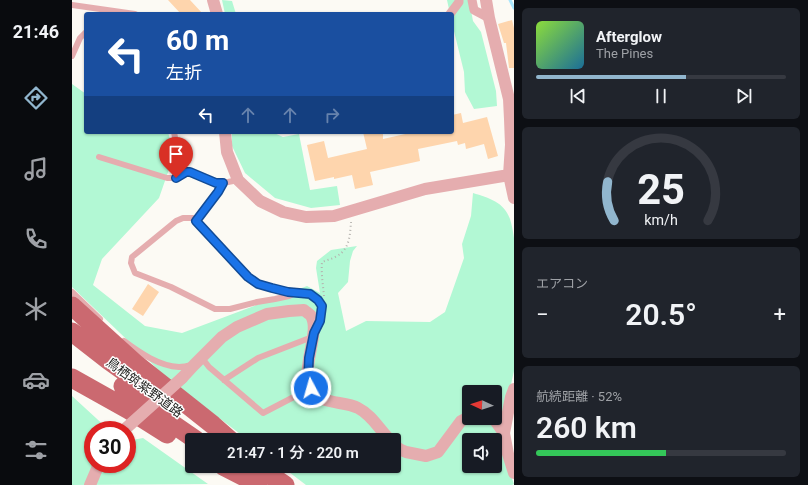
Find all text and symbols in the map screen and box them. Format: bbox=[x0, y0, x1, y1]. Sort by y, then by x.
text: 21:46 bbox=[13, 21, 59, 42]
text: 60 m bbox=[166, 24, 229, 57]
icon: left bbox=[100, 28, 152, 80]
text: Afterglow bbox=[596, 28, 662, 46]
text: The Pines bbox=[596, 46, 653, 61]
text: 左折 bbox=[166, 62, 202, 83]
icon: directions bbox=[22, 84, 50, 112]
icon: previous bbox=[567, 85, 589, 107]
icon: pause bbox=[650, 85, 672, 107]
icon: next bbox=[733, 85, 755, 107]
icon: left bbox=[195, 104, 217, 126]
icon: ahead bbox=[237, 104, 259, 126]
icon: ahead bbox=[279, 104, 301, 126]
icon: right bbox=[321, 104, 343, 126]
pin bbox=[159, 137, 193, 178]
icon: arrive bbox=[165, 143, 187, 165]
icon: music bbox=[22, 155, 50, 183]
text: 25 bbox=[637, 165, 685, 214]
text: km/h bbox=[644, 211, 678, 227]
icon: phone bbox=[22, 225, 50, 253]
text: エアコン bbox=[536, 276, 588, 291]
icon: climate bbox=[22, 295, 50, 323]
text: 20.5° bbox=[625, 297, 697, 332]
text: − bbox=[536, 302, 549, 327]
text: + bbox=[774, 302, 786, 327]
street label: 鳥栖筑紫野道路 bbox=[103, 355, 186, 420]
icon: car bbox=[22, 366, 50, 394]
position arrow bbox=[290, 367, 332, 409]
north arrow bbox=[462, 385, 502, 425]
map controls bbox=[462, 385, 502, 473]
text: 航続距離 · 52% bbox=[536, 389, 622, 404]
text: 260 km bbox=[536, 410, 637, 445]
speed limit sign: 30 bbox=[84, 421, 136, 473]
button: sound bbox=[462, 433, 502, 473]
icon: filters bbox=[22, 436, 50, 464]
text: 21:47 · 1 分 · 220 m bbox=[227, 444, 359, 462]

